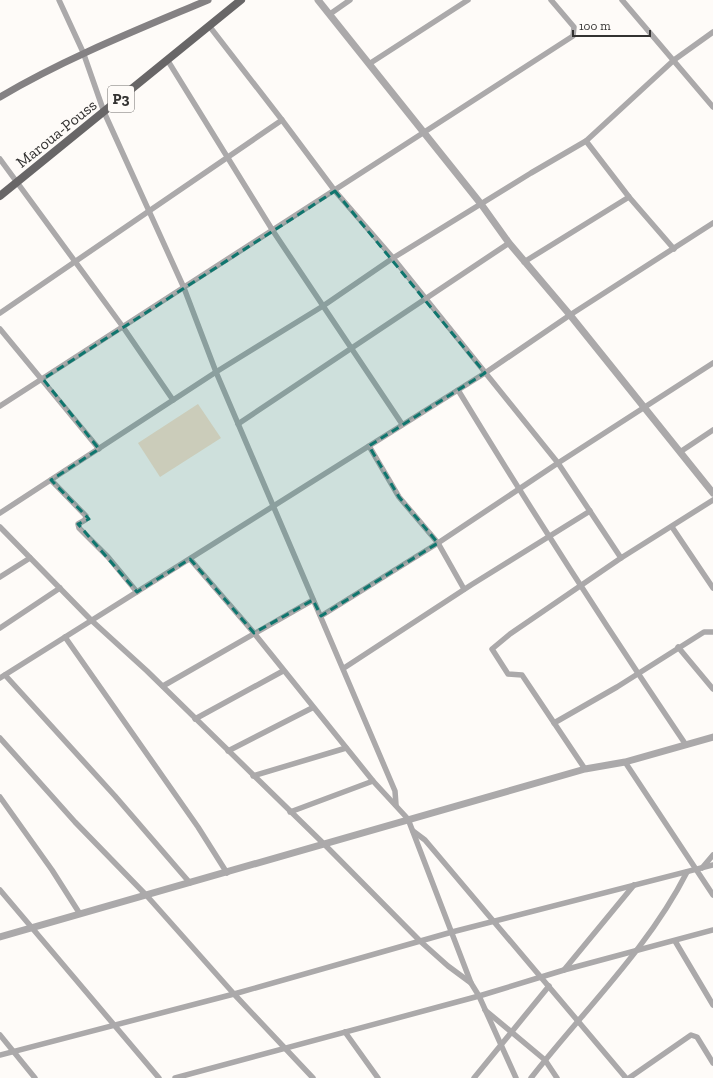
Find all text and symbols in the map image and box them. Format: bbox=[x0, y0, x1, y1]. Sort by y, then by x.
scale bar bbox=[573, 12, 650, 38]
text: 100 m bbox=[579, 19, 611, 33]
road number: P3 bbox=[108, 86, 134, 112]
street label: Maroua-Pouss bbox=[12, 95, 100, 172]

